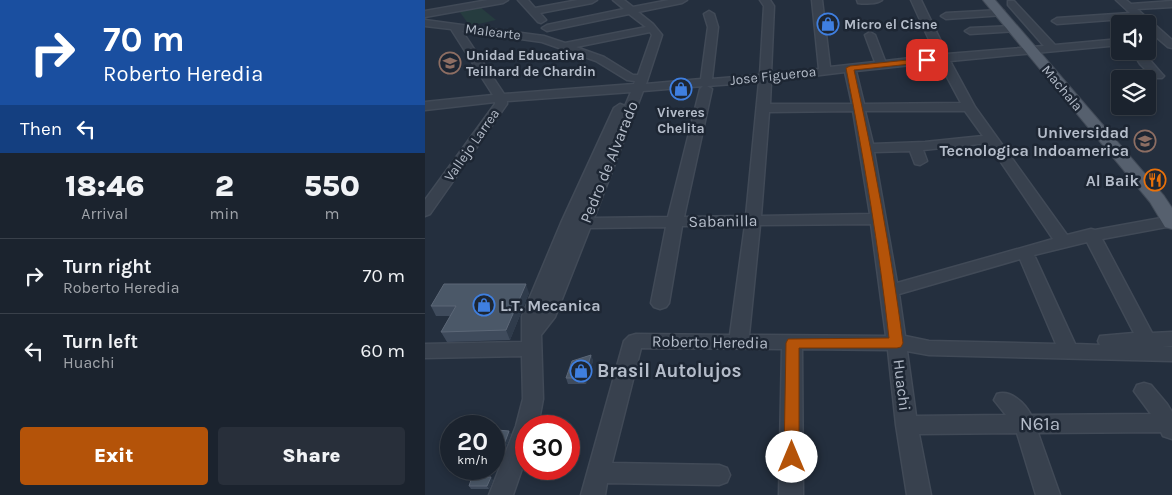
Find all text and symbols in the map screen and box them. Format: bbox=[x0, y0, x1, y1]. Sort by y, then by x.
shop icon: Micro el Cisne bbox=[816, 12, 840, 36]
map controls bbox=[1111, 15, 1156, 115]
button: sound bbox=[1111, 15, 1156, 60]
place label: Micro el Cisne bbox=[844, 16, 937, 33]
text: 70 m bbox=[103, 19, 185, 60]
icon: right bbox=[20, 20, 85, 85]
street label: Malearte bbox=[464, 20, 522, 44]
pin bbox=[906, 39, 948, 81]
icon: arrive bbox=[913, 46, 941, 74]
place label: Unidad Educativa Teilhard de Chardin bbox=[466, 47, 596, 80]
school or university icon: Unidad Educativa Teilhard de Chardin bbox=[438, 51, 462, 75]
text: Roberto Heredia bbox=[103, 61, 263, 87]
street label: Machala bbox=[1038, 62, 1086, 114]
street label: Jose Figueroa bbox=[729, 63, 817, 89]
button: layers bbox=[1111, 70, 1156, 115]
shop icon: Viveres Chelita bbox=[669, 77, 693, 101]
street label: Pedro de Alvarado bbox=[576, 98, 642, 226]
place label: Viveres Chelita bbox=[657, 104, 705, 137]
street label: Vallejo Larrea bbox=[441, 105, 503, 185]
icon: left bbox=[72, 115, 100, 143]
text: Then bbox=[20, 118, 62, 140]
place label: Universidad Tecnologica Indoamerica bbox=[939, 123, 1129, 160]
school or university icon: Universidad Tecnologica Indoamerica bbox=[1133, 129, 1157, 153]
text: 18:46 bbox=[65, 168, 144, 204]
text: 2 bbox=[215, 168, 234, 204]
text: 550 bbox=[304, 168, 360, 204]
restaurant icon: Al Baik bbox=[1143, 168, 1167, 192]
place label: Al Baik bbox=[1086, 171, 1140, 190]
text: Arrival bbox=[81, 204, 128, 223]
text: min bbox=[209, 204, 239, 223]
text: m bbox=[324, 204, 339, 223]
street label: Sabanilla bbox=[688, 211, 758, 231]
text: Turn right bbox=[63, 256, 152, 278]
icon: right bbox=[20, 262, 48, 290]
text: 70 m bbox=[363, 265, 405, 287]
text: Roberto Heredia bbox=[63, 278, 180, 297]
shop icon: L.T. Mecanica bbox=[472, 293, 496, 317]
place label: L.T. Mecanica bbox=[500, 296, 601, 315]
text: Turn left bbox=[63, 331, 138, 353]
street label: Roberto Heredia bbox=[652, 331, 768, 353]
icon: left bbox=[20, 337, 48, 365]
text: 60 m bbox=[361, 340, 405, 362]
text: Huachi bbox=[63, 353, 115, 372]
street label: Huachi bbox=[889, 358, 915, 412]
shop icon: Brasil Autolujos bbox=[569, 359, 593, 383]
place label: Brasil Autolujos bbox=[597, 360, 742, 382]
street label: N61a bbox=[1020, 413, 1060, 435]
speed limit sign: 30 bbox=[515, 415, 580, 480]
button: Exit bbox=[20, 427, 208, 485]
button: Share bbox=[218, 427, 405, 485]
text: 20 bbox=[457, 427, 488, 456]
position arrow bbox=[765, 430, 817, 482]
text: km/h bbox=[457, 453, 488, 467]

